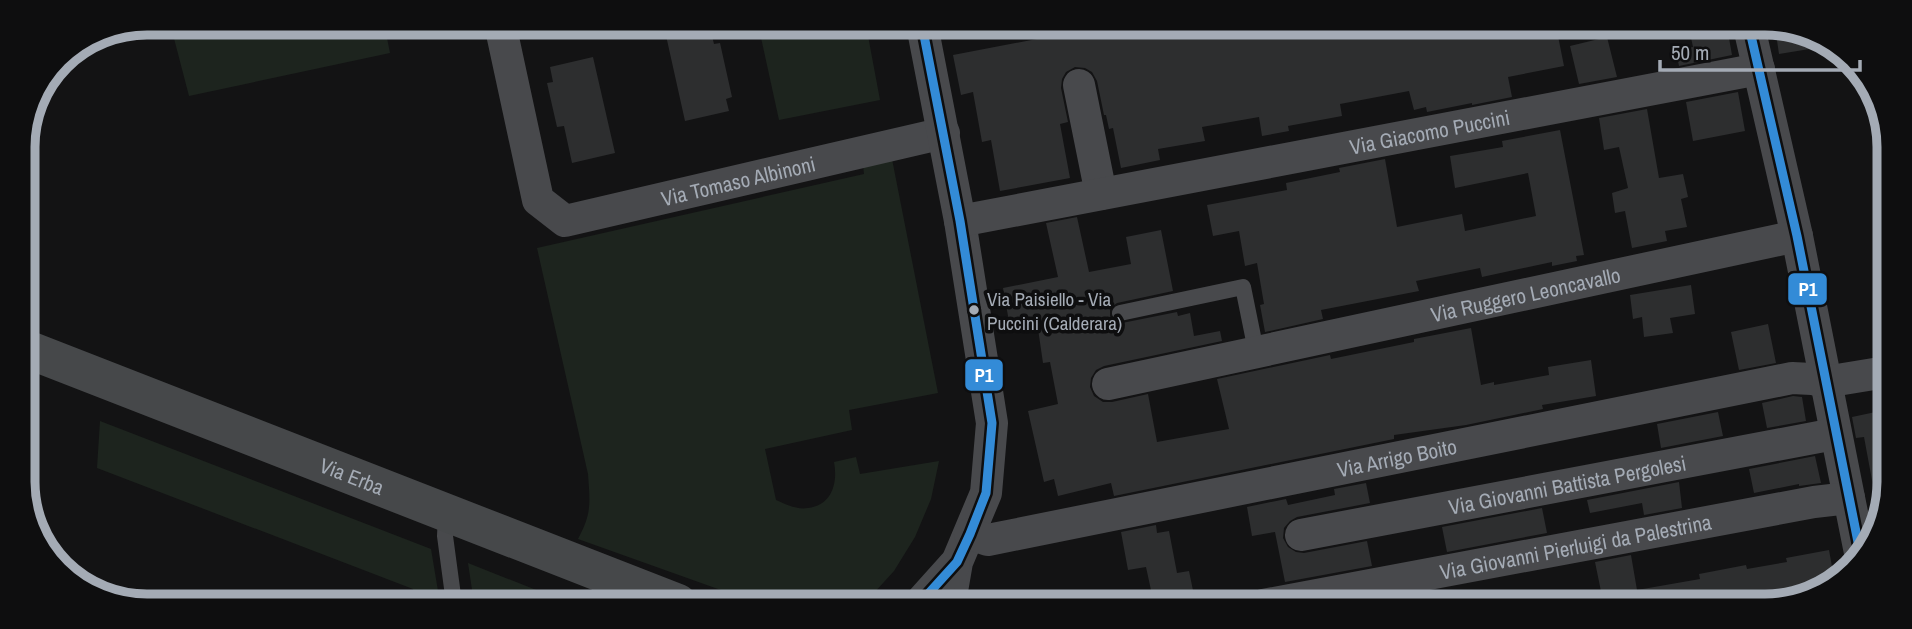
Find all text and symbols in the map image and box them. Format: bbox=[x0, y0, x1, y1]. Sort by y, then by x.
scale bar bbox=[1660, 28, 1860, 72]
text: 50 m bbox=[1671, 38, 1709, 67]
street label: Via Giacomo Puccini bbox=[1347, 102, 1512, 161]
street label: Via Tomaso Albinoni bbox=[658, 149, 818, 213]
street label: Via Ruggero Leoncavallo bbox=[1428, 260, 1623, 329]
line badge: P1 bbox=[1787, 272, 1828, 306]
text: P1 bbox=[1798, 276, 1818, 302]
place label: Via Paisiello - Via Puccini (Calderara) bbox=[987, 286, 1122, 336]
marker: Via Paisiello - Via Puccini (Calderara) bbox=[967, 303, 981, 317]
line badge: P1 bbox=[964, 358, 1004, 392]
text: P1 bbox=[974, 362, 994, 388]
street label: Via Arrigo Boito bbox=[1334, 431, 1459, 484]
street label: Via Giovanni Battista Pergolesi bbox=[1446, 448, 1688, 521]
street label: Via Erba bbox=[316, 450, 389, 502]
street label: Via Giovanni Pierluigi da Palestrina bbox=[1437, 507, 1714, 586]

